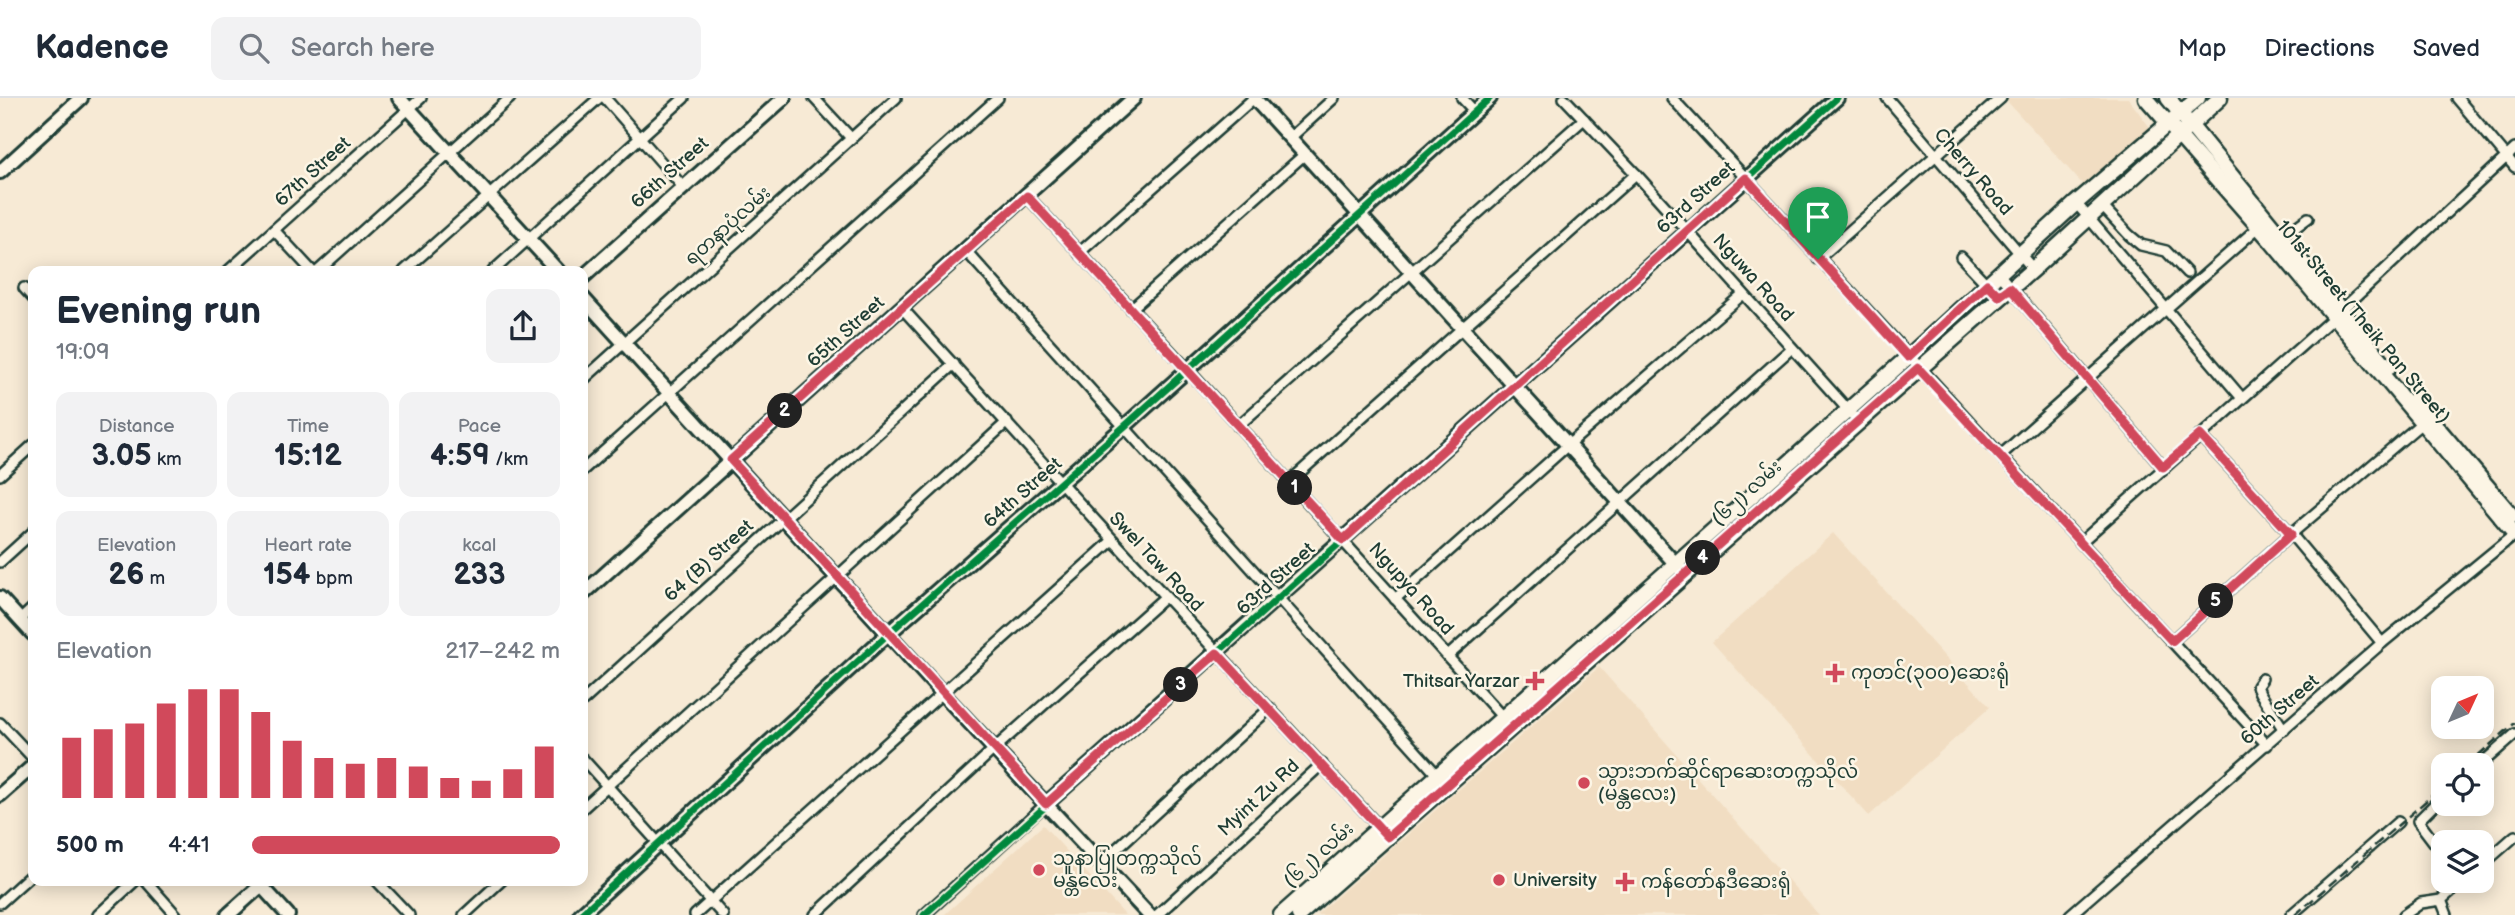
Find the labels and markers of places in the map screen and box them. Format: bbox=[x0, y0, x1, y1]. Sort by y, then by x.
pin bbox=[1788, 187, 1848, 259]
pin: 2 bbox=[768, 394, 802, 428]
pin: 1 bbox=[1278, 470, 1312, 506]
pin: 4 bbox=[1686, 540, 1720, 575]
pin: 5 bbox=[2198, 584, 2234, 618]
place label: ကုတင်(၃၀၀)ဆေးရုံ bbox=[1851, 658, 2009, 689]
marker: ကုတင်(၃၀၀)ဆေးရုံ bbox=[1825, 663, 1845, 683]
pin: 3 bbox=[1164, 668, 1198, 702]
place label: Thitsar Yarzar bbox=[1403, 670, 1520, 693]
marker: Thitsar Yarzar bbox=[1525, 671, 1545, 691]
place label: သွားဘက်ဆိုင်ရာဆေးတက္ကသိုလ် (မန္တလေး) bbox=[1598, 757, 1858, 809]
marker: သွားဘက်ဆိုင်ရာဆေးတက္ကသိုလ် (မန္တလေး) bbox=[1576, 775, 1592, 791]
place label: သူနာပြုတက္ကသိုလ် မန္တလေး bbox=[1053, 844, 1202, 896]
marker: သူနာပြုတက္ကသိုလ် မန္တလေး bbox=[1031, 862, 1047, 878]
place label: ကန်တော်နဒီဆေးရုံ bbox=[1641, 867, 1791, 898]
place label: University bbox=[1513, 869, 1597, 892]
marker: University bbox=[1491, 872, 1507, 888]
marker: ကန်တော်နဒီဆေးရုံ bbox=[1615, 872, 1635, 892]

